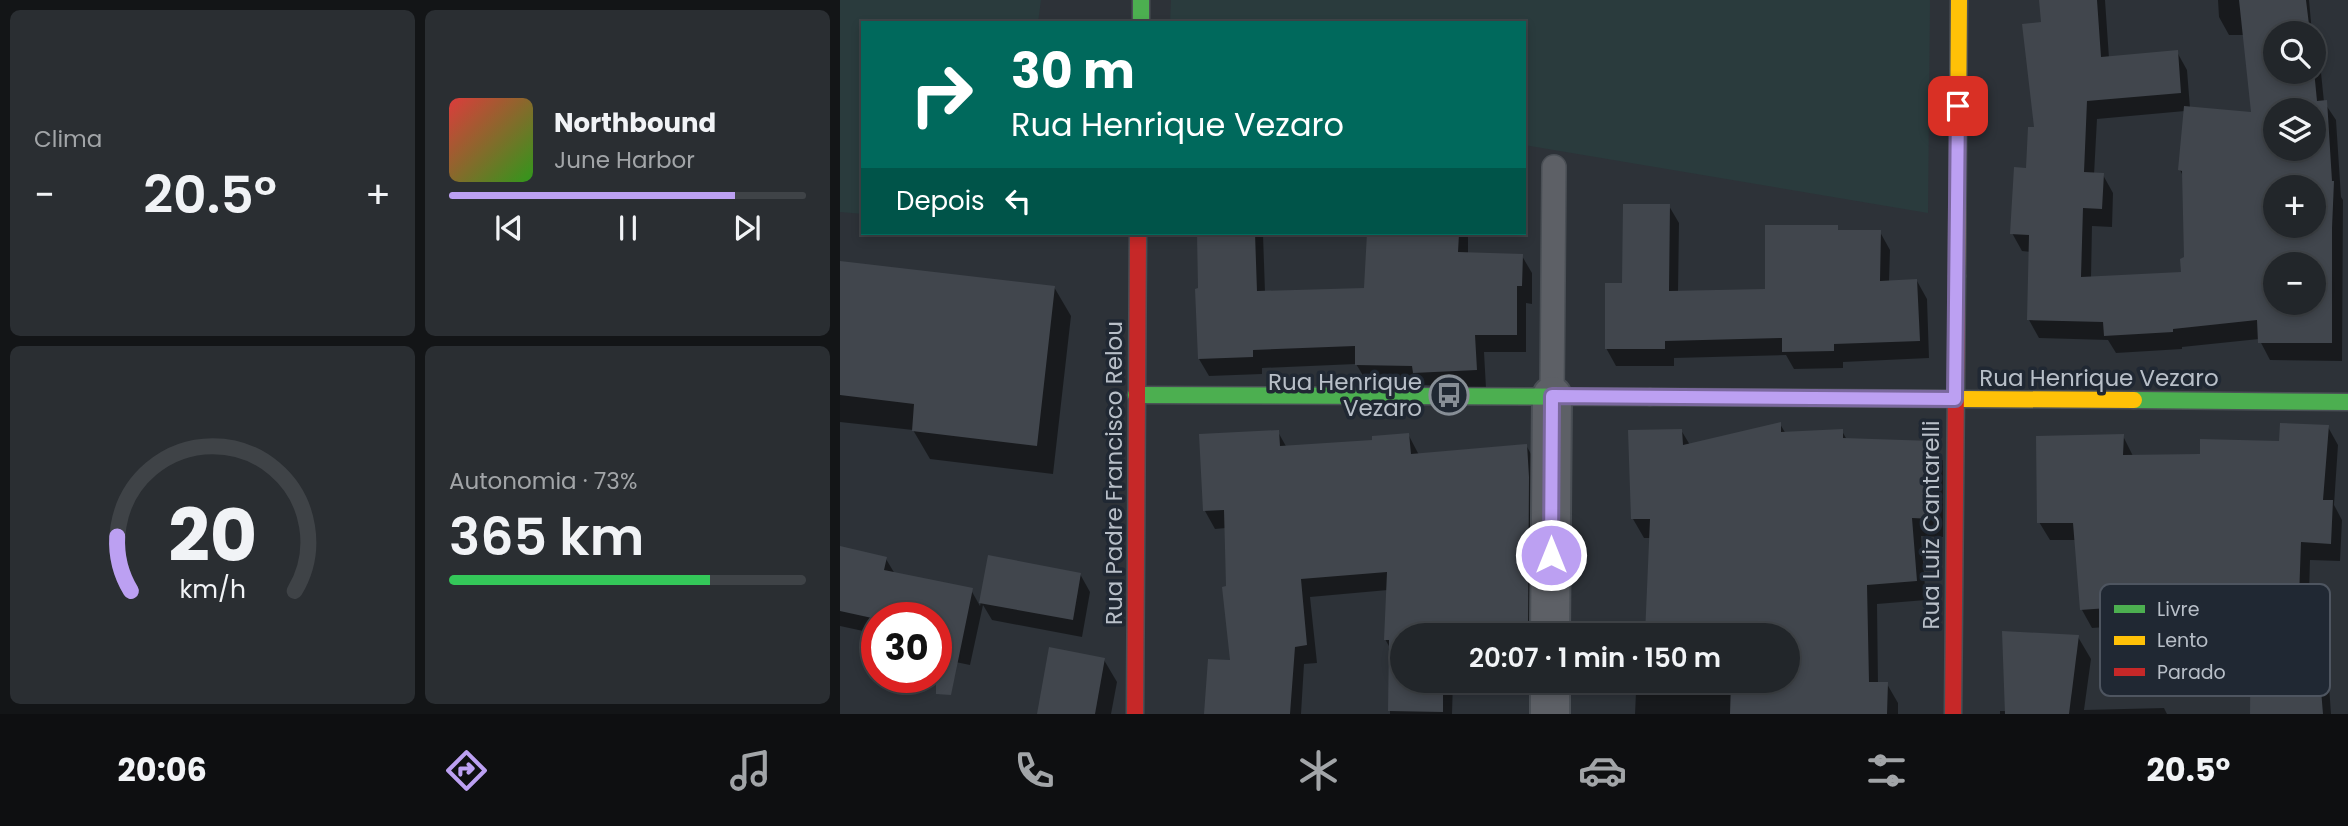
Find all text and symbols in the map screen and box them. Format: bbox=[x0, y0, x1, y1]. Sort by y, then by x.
map controls bbox=[2263, 21, 2326, 315]
button: search bbox=[2263, 21, 2326, 84]
text: 30 m bbox=[1011, 37, 1135, 105]
icon: right bbox=[896, 49, 987, 140]
pin bbox=[1928, 76, 1988, 136]
icon: arrive bbox=[1939, 87, 1977, 125]
button: layers bbox=[2263, 98, 2326, 161]
text: Rua Henrique Vezaro bbox=[1011, 102, 1344, 147]
text: Northbound bbox=[554, 105, 716, 141]
text: Clima bbox=[34, 123, 102, 155]
text: June Harbor bbox=[554, 144, 695, 176]
text: 20.5° bbox=[143, 158, 277, 231]
text: − bbox=[34, 168, 55, 221]
text: + bbox=[365, 168, 391, 221]
button: + bbox=[2263, 175, 2326, 238]
icon: left bbox=[999, 182, 1037, 220]
text: Depois bbox=[896, 183, 985, 219]
icon: previous bbox=[490, 209, 528, 247]
icon: pause bbox=[609, 209, 647, 247]
icon: next bbox=[728, 209, 766, 247]
button: − bbox=[2263, 252, 2326, 315]
street label: Rua Padre Francisco Relou bbox=[1098, 321, 1130, 625]
street label: Rua Henrique Vezaro bbox=[1979, 362, 2219, 394]
place label: Rua Henrique Vezaro bbox=[1268, 366, 1422, 424]
bus stop icon: Rua Henrique Vezaro bbox=[1428, 374, 1470, 416]
street label: Rua Luiz Cantarelli bbox=[1915, 420, 1947, 630]
text: Autonomia · 73% bbox=[449, 465, 637, 497]
text: 20 bbox=[168, 485, 257, 586]
text: 365 km bbox=[449, 500, 644, 573]
position arrow bbox=[1514, 518, 1588, 592]
text: km/h bbox=[179, 572, 246, 607]
legend bbox=[2100, 584, 2330, 696]
text: Livre bbox=[2157, 596, 2199, 623]
speed limit sign: 30 bbox=[861, 602, 952, 693]
text: Lento bbox=[2157, 627, 2208, 654]
text: 20:07 · 1 min · 150 m bbox=[1469, 640, 1721, 676]
text: Parado bbox=[2157, 659, 2226, 686]
icon: directions bbox=[442, 746, 491, 795]
icon: music bbox=[726, 746, 775, 795]
icon: phone bbox=[1010, 746, 1059, 795]
icon: climate bbox=[1294, 746, 1343, 795]
icon: car bbox=[1578, 746, 1627, 795]
icon: filters bbox=[1862, 746, 1911, 795]
text: 20:06 bbox=[118, 747, 207, 792]
text: 20.5° bbox=[2147, 747, 2230, 792]

